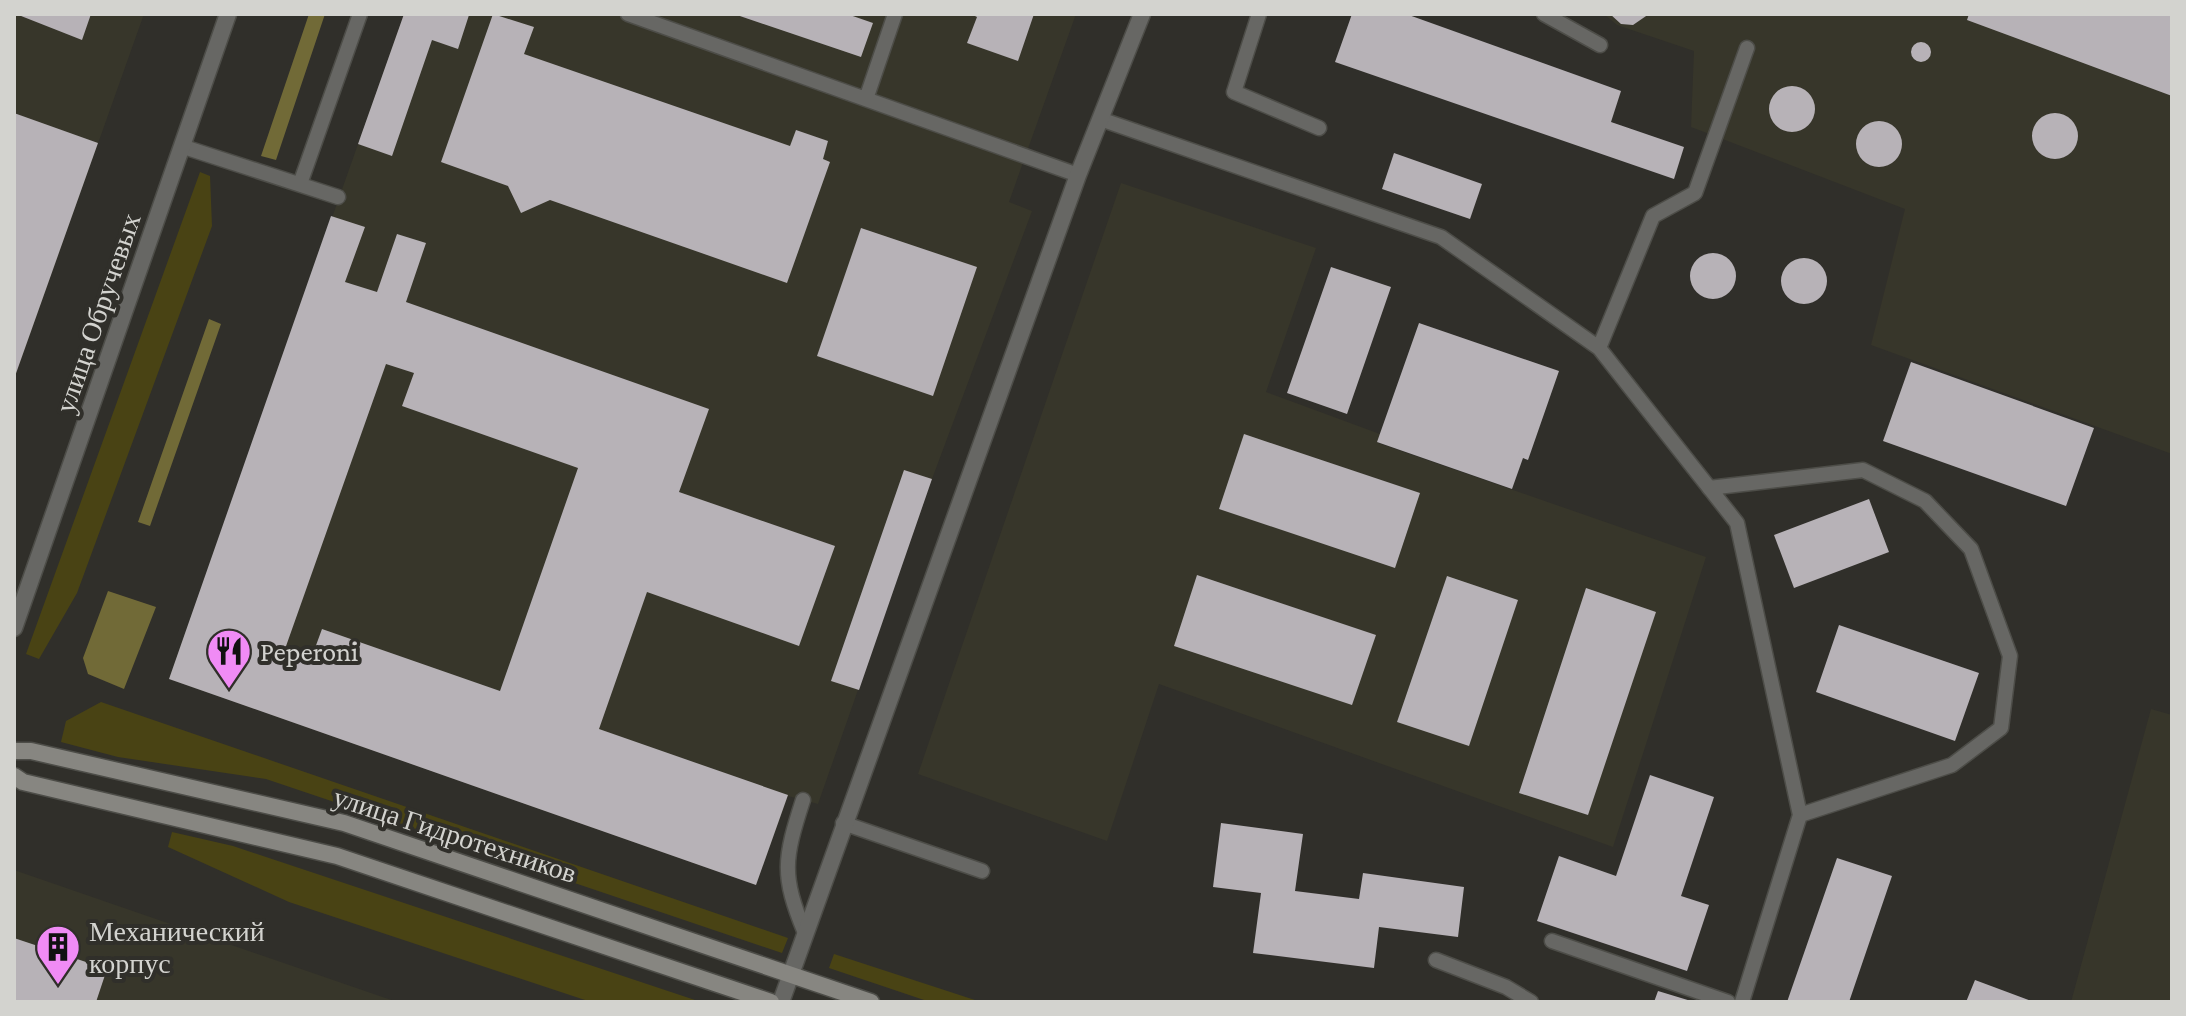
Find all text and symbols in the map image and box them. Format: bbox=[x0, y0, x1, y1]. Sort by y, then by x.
street label: улица Обручевых bbox=[49, 209, 147, 417]
restaurant icon: Peperoni bbox=[205, 627, 253, 690]
place label: Peperoni bbox=[260, 636, 358, 667]
street label: улица Гидротехников bbox=[329, 781, 581, 889]
place label: Механический корпус bbox=[89, 916, 265, 979]
building icon: Механический корпус bbox=[34, 923, 82, 986]

